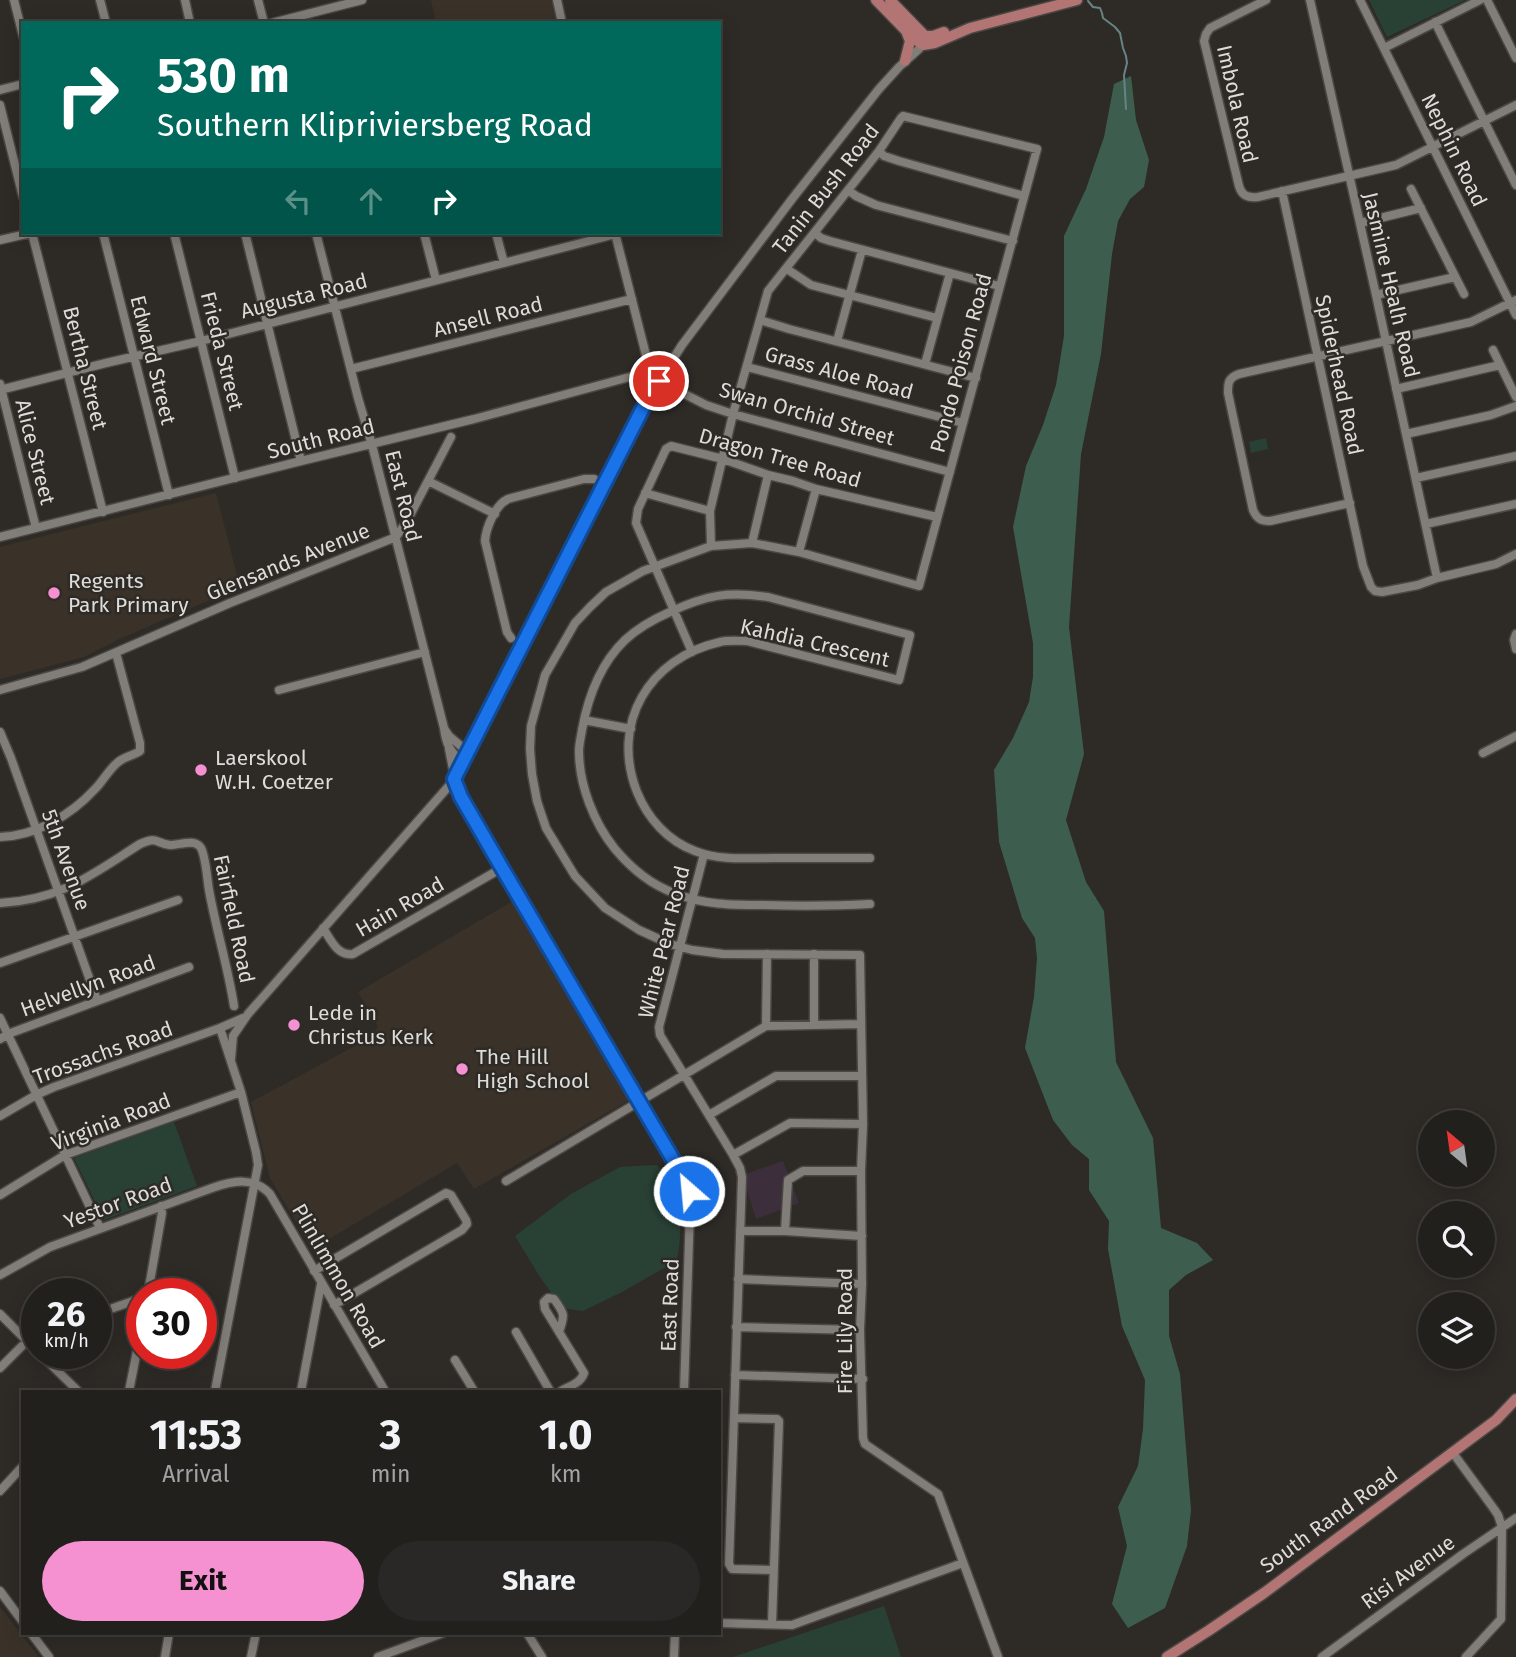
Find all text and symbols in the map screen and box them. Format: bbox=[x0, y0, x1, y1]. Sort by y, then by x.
street label: Imbola Road bbox=[1211, 42, 1263, 166]
text: 530 m bbox=[157, 46, 290, 105]
icon: right bbox=[42, 49, 133, 140]
street label: Nephin Road bbox=[1415, 89, 1493, 211]
text: Southern Klipriviersberg Road bbox=[157, 106, 593, 144]
street label: Tanin Bush Road bbox=[767, 119, 885, 259]
icon: left bbox=[279, 182, 317, 220]
icon: ahead bbox=[352, 182, 390, 220]
icon: right bbox=[425, 182, 463, 220]
street label: Jasmine Healh Road bbox=[1357, 190, 1425, 380]
street label: Augusta Road bbox=[238, 268, 370, 324]
street label: Pondo Poison Road bbox=[925, 270, 997, 456]
street label: Frieda Street bbox=[195, 289, 249, 414]
street label: Ansell Road bbox=[431, 291, 545, 343]
street label: Spiderhead Road bbox=[1309, 292, 1369, 458]
street label: Edward Street bbox=[124, 293, 182, 428]
street label: Bertha Street bbox=[57, 304, 113, 433]
street label: Grass Aloe Road bbox=[762, 341, 916, 405]
pin bbox=[629, 351, 689, 411]
icon: arrive bbox=[640, 362, 678, 400]
street label: Swan Orchid Street bbox=[716, 377, 898, 452]
street label: Alice Street bbox=[9, 397, 61, 508]
street label: South Road bbox=[265, 413, 377, 465]
street label: Dragon Tree Road bbox=[696, 422, 864, 494]
street label: East Road bbox=[379, 447, 427, 545]
street label: Glensands Avenue bbox=[202, 517, 374, 607]
place label: Regents Park Primary bbox=[68, 568, 189, 618]
marker: Regents Park Primary bbox=[46, 585, 62, 601]
street label: Kahdia Crescent bbox=[738, 613, 893, 673]
place label: Laerskool W.H. Coetzer bbox=[215, 745, 333, 795]
marker: Laerskool W.H. Coetzer bbox=[193, 762, 209, 778]
street label: 5th Avenue bbox=[36, 806, 96, 914]
street label: Fairfield Road bbox=[208, 852, 260, 986]
street label: White Pear Road bbox=[632, 863, 696, 1021]
street label: Hain Road bbox=[351, 871, 449, 943]
street label: Helvellyn Road bbox=[17, 949, 159, 1023]
place label: Lede in Christus Kerk bbox=[308, 1000, 433, 1050]
street label: Trossachs Road bbox=[30, 1016, 176, 1090]
marker: Lede in Christus Kerk bbox=[286, 1017, 302, 1033]
place label: The Hill High School bbox=[476, 1044, 589, 1094]
marker: The Hill High School bbox=[454, 1061, 470, 1077]
street label: Virginia Road bbox=[48, 1087, 174, 1157]
north arrow bbox=[1418, 1110, 1494, 1186]
map controls bbox=[1418, 1110, 1495, 1369]
position arrow bbox=[652, 1154, 726, 1228]
street label: Yestor Road bbox=[60, 1171, 176, 1235]
street label: Plinlimmon Road bbox=[286, 1199, 390, 1353]
button: search bbox=[1418, 1201, 1495, 1278]
street label: East Road bbox=[655, 1258, 685, 1352]
street label: Fire Lily Road bbox=[832, 1268, 858, 1394]
speed limit sign: 30 bbox=[126, 1278, 217, 1369]
button: layers bbox=[1418, 1292, 1495, 1369]
text: 26 bbox=[48, 1293, 85, 1335]
text: km/h bbox=[44, 1330, 89, 1352]
text: 11:53 bbox=[150, 1410, 242, 1460]
text: 3 bbox=[380, 1410, 401, 1460]
text: 1.0 bbox=[539, 1410, 592, 1460]
text: Arrival bbox=[162, 1460, 230, 1488]
text: min bbox=[371, 1460, 410, 1488]
text: km bbox=[550, 1460, 581, 1488]
street label: South Rand Road bbox=[1255, 1461, 1403, 1579]
street label: Risi Avenue bbox=[1356, 1529, 1460, 1615]
button: Exit bbox=[42, 1541, 364, 1621]
button: Share bbox=[378, 1541, 700, 1621]

